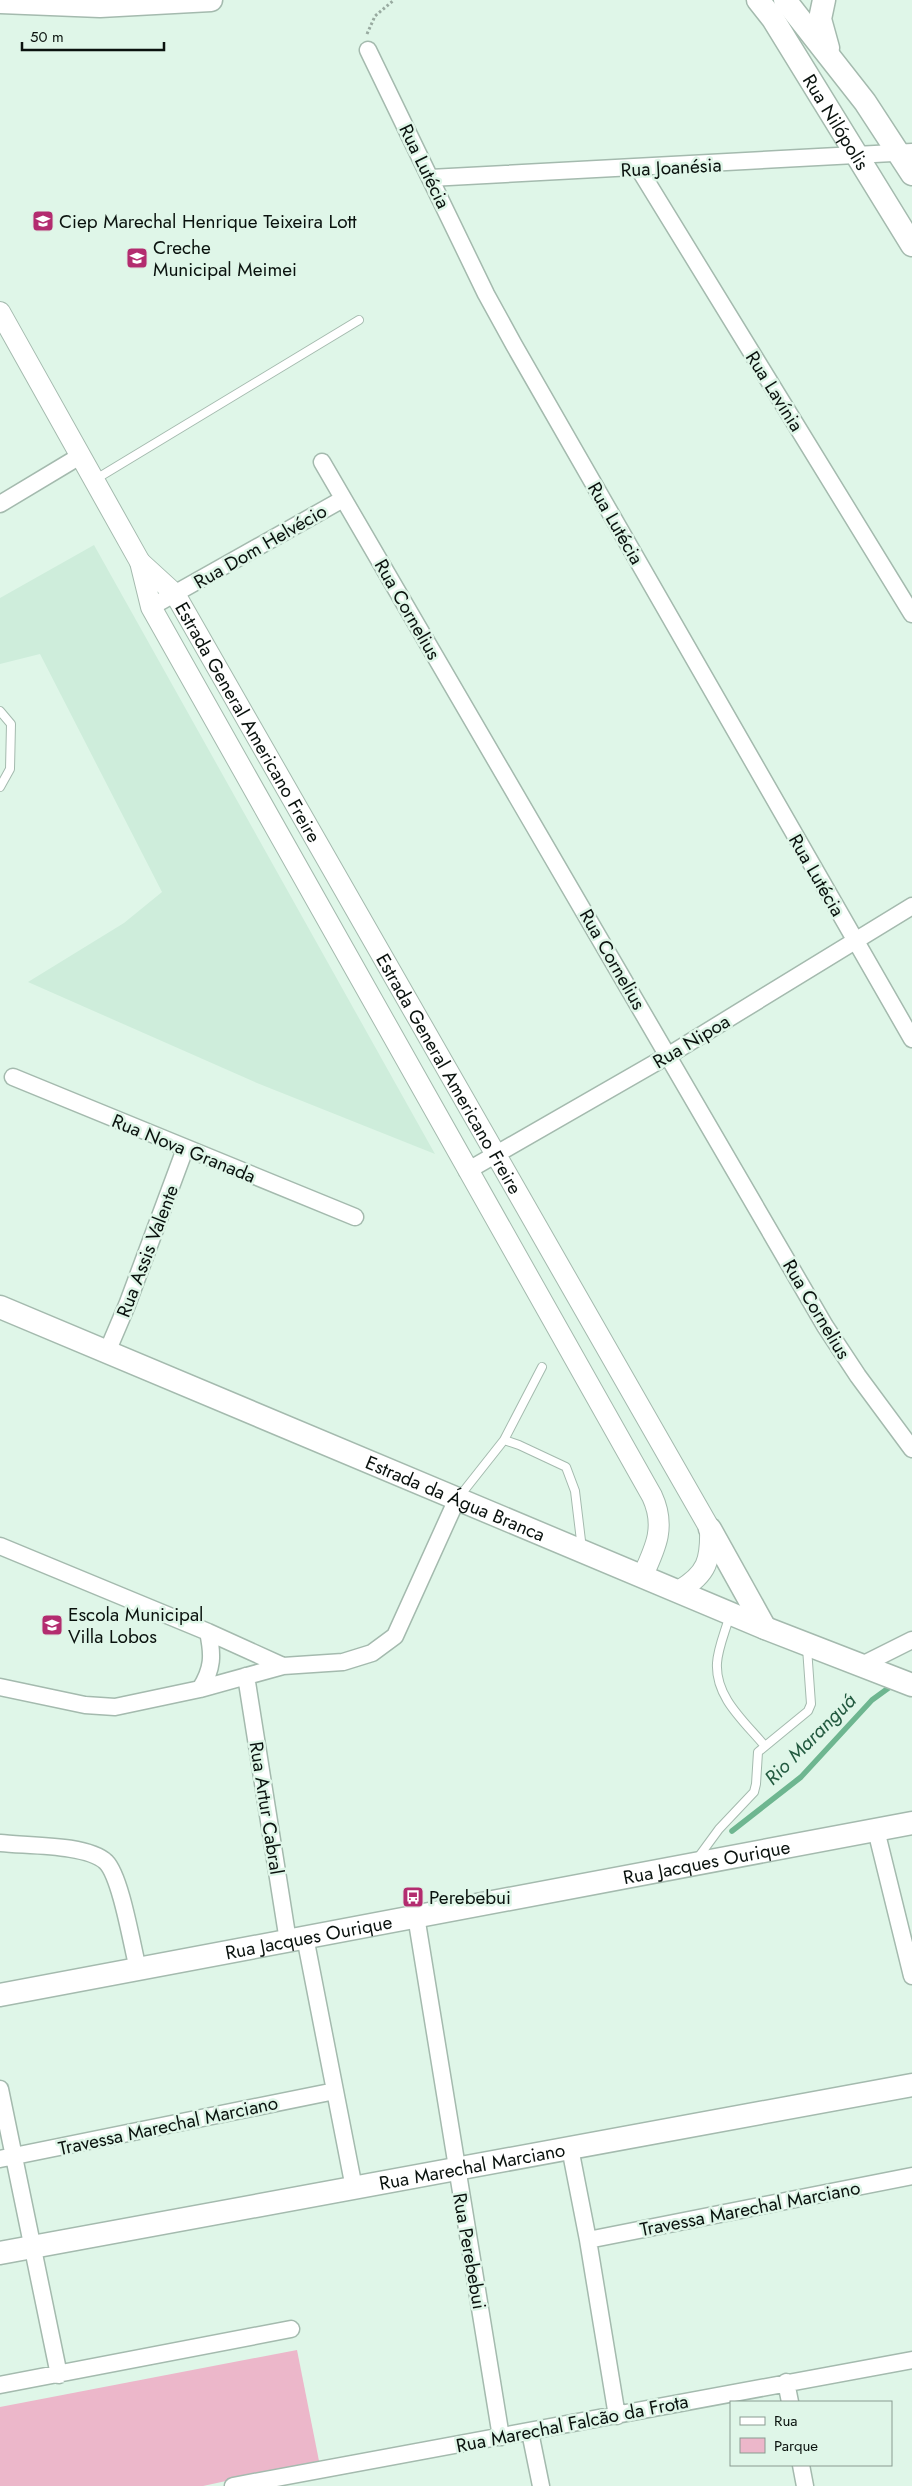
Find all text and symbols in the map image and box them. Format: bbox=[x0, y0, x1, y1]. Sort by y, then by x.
scale bar bbox=[22, 20, 165, 52]
text: 50 m bbox=[30, 26, 64, 48]
street label: Rua Nilópolis bbox=[796, 69, 876, 176]
street label: Rua Lutécia bbox=[392, 119, 457, 213]
street label: Rua Joanésia bbox=[620, 151, 722, 184]
place label: Ciep Marechal Henrique Teixeira Lott bbox=[59, 208, 357, 235]
school or university icon: Ciep Marechal Henrique Teixeira Lott bbox=[31, 209, 55, 233]
place label: Creche Municipal Meimei bbox=[153, 234, 297, 283]
school or university icon: Creche Municipal Meimei bbox=[125, 246, 149, 270]
street label: Rua Lavínia bbox=[739, 346, 810, 437]
street label: Rua Lutécia bbox=[581, 477, 650, 569]
street label: Rua Dom Helvécio bbox=[189, 497, 332, 595]
street label: Rua Cornelius bbox=[368, 554, 447, 665]
street label: Estrada General Americano Freire bbox=[168, 597, 328, 848]
street label: Rua Lutécia bbox=[782, 829, 851, 921]
street label: Rua Cornelius bbox=[573, 904, 652, 1015]
street label: Estrada General Americano Freire bbox=[369, 949, 529, 1199]
street label: Rua Nipoa bbox=[648, 1008, 735, 1075]
street label: Rua Nova Granada bbox=[108, 1107, 260, 1190]
street label: Rua Assis Valente bbox=[110, 1181, 185, 1321]
street label: Rua Cornelius bbox=[776, 1254, 857, 1365]
street label: Estrada da Água Branca bbox=[361, 1449, 549, 1548]
place label: Escola Municipal Villa Lobos bbox=[68, 1601, 203, 1650]
school or university icon: Escola Municipal Villa Lobos bbox=[40, 1613, 64, 1637]
water label: Rio Maranguá bbox=[758, 1687, 863, 1792]
street label: Rua Artur Cabral bbox=[243, 1740, 290, 1877]
street label: Rua Jacques Ourique bbox=[621, 1833, 793, 1891]
place label: Perebebui bbox=[429, 1884, 511, 1911]
bus stop icon: Perebebui bbox=[401, 1885, 425, 1909]
street label: Rua Jacques Ourique bbox=[223, 1908, 395, 1966]
street label: Travessa Marechal Marciano bbox=[56, 2089, 280, 2162]
street label: Rua Marechal Marciano bbox=[377, 2136, 567, 2197]
street label: Travessa Marechal Marciano bbox=[638, 2174, 863, 2243]
street label: Rua Perebebui bbox=[446, 2191, 493, 2311]
street label: Rua Marechal Falcão da Frota bbox=[454, 2388, 691, 2459]
legend bbox=[730, 2401, 892, 2466]
text: Rua bbox=[774, 2410, 798, 2432]
text: Parque bbox=[774, 2435, 818, 2457]

